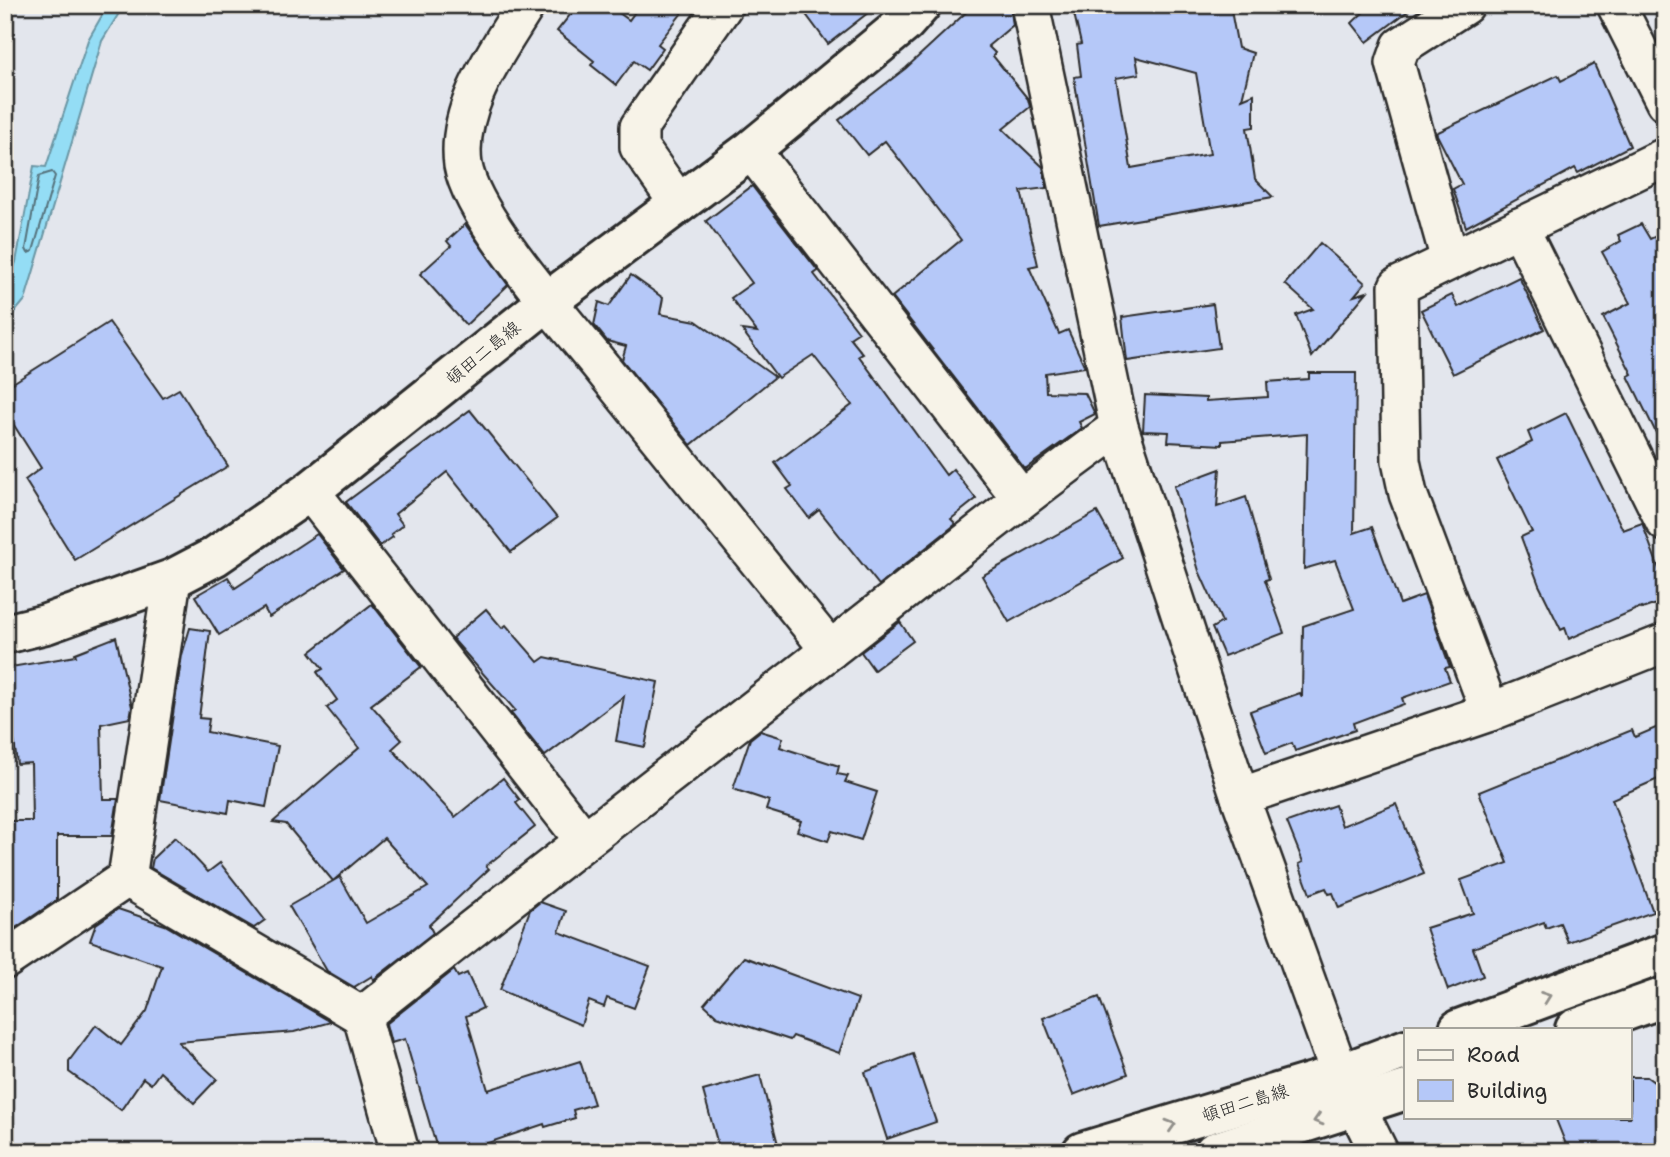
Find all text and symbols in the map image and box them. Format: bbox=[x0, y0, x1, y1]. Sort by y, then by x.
street label: 頓田二島線 bbox=[440, 315, 526, 391]
one-way arrow bbox=[1540, 991, 1552, 1005]
legend bbox=[1404, 1028, 1632, 1118]
text: Road bbox=[1467, 1041, 1520, 1069]
text: Building bbox=[1467, 1077, 1547, 1105]
street label: 頓田二島線 bbox=[1198, 1078, 1292, 1128]
one-way arrow bbox=[1312, 1111, 1324, 1126]
one-way arrow bbox=[1164, 1118, 1176, 1133]

